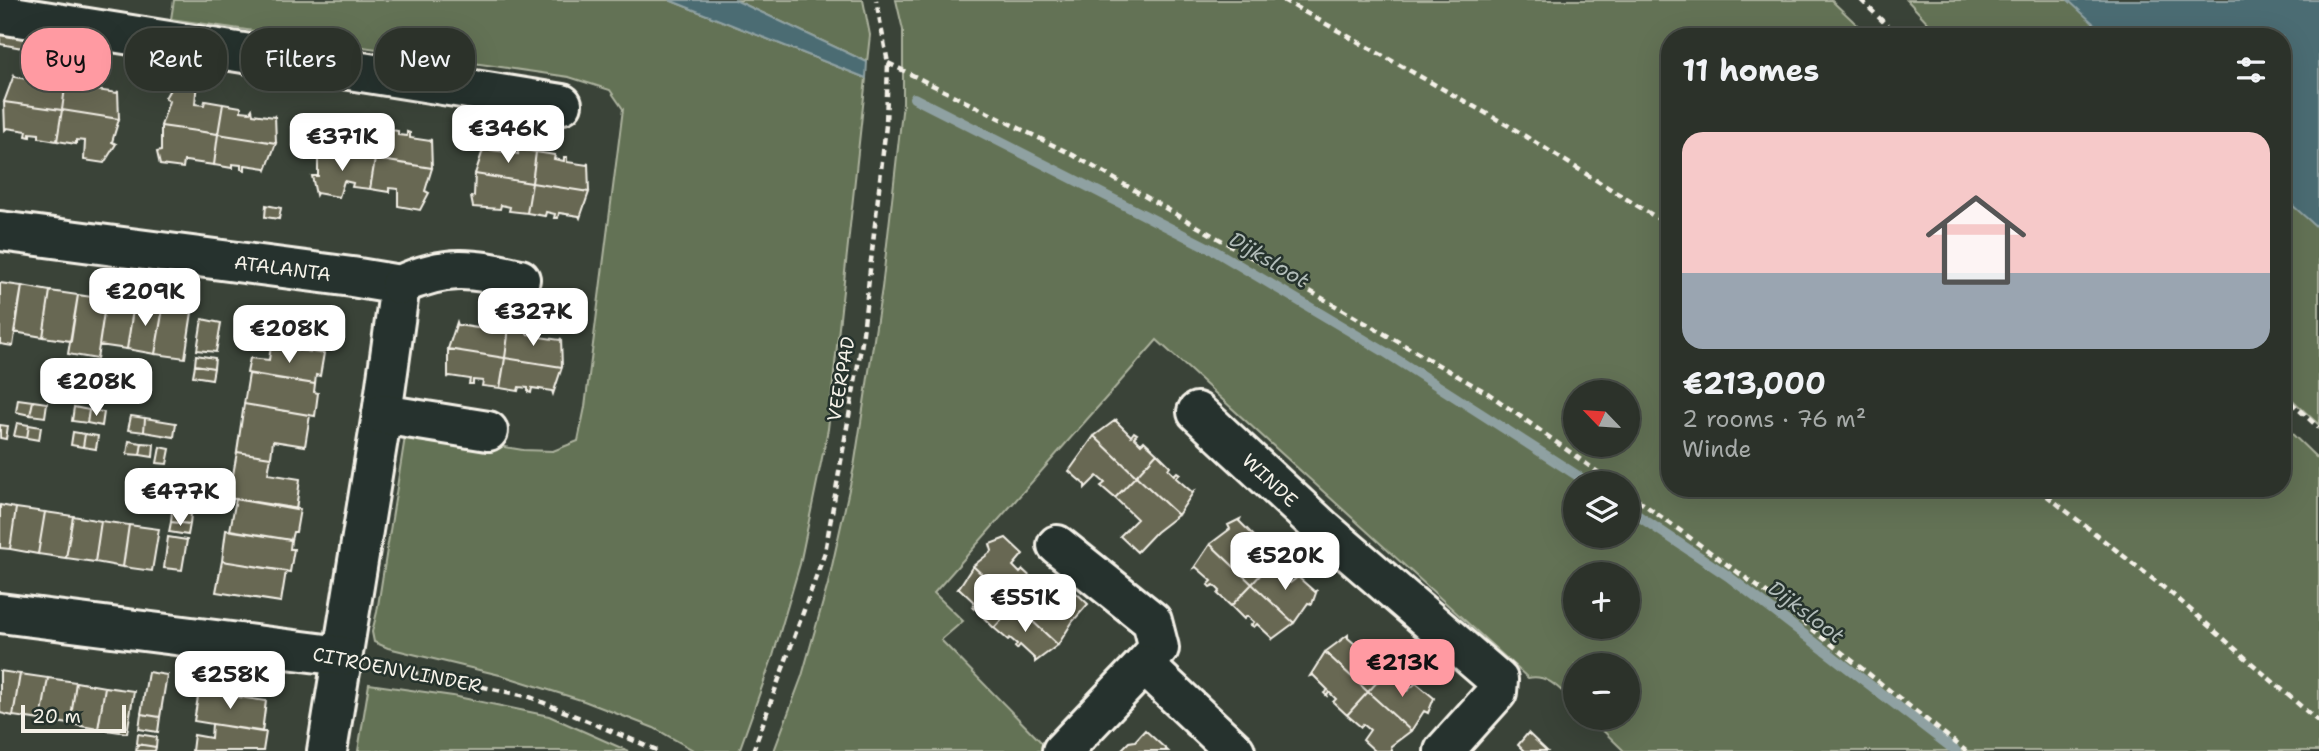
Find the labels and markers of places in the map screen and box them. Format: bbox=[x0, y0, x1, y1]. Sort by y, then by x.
pin: €346K bbox=[459, 106, 557, 165]
pin: €371K bbox=[293, 114, 391, 173]
pin: €209K bbox=[96, 268, 194, 328]
pin: €327K bbox=[484, 288, 582, 348]
pin: €208K bbox=[240, 306, 338, 365]
pin: €208K bbox=[47, 358, 145, 418]
pin: €477K bbox=[131, 468, 229, 528]
pin: €520K bbox=[1236, 532, 1334, 592]
pin: €551K bbox=[976, 574, 1074, 634]
pin: €213K bbox=[1353, 640, 1451, 699]
pin: €258K bbox=[181, 652, 279, 711]

